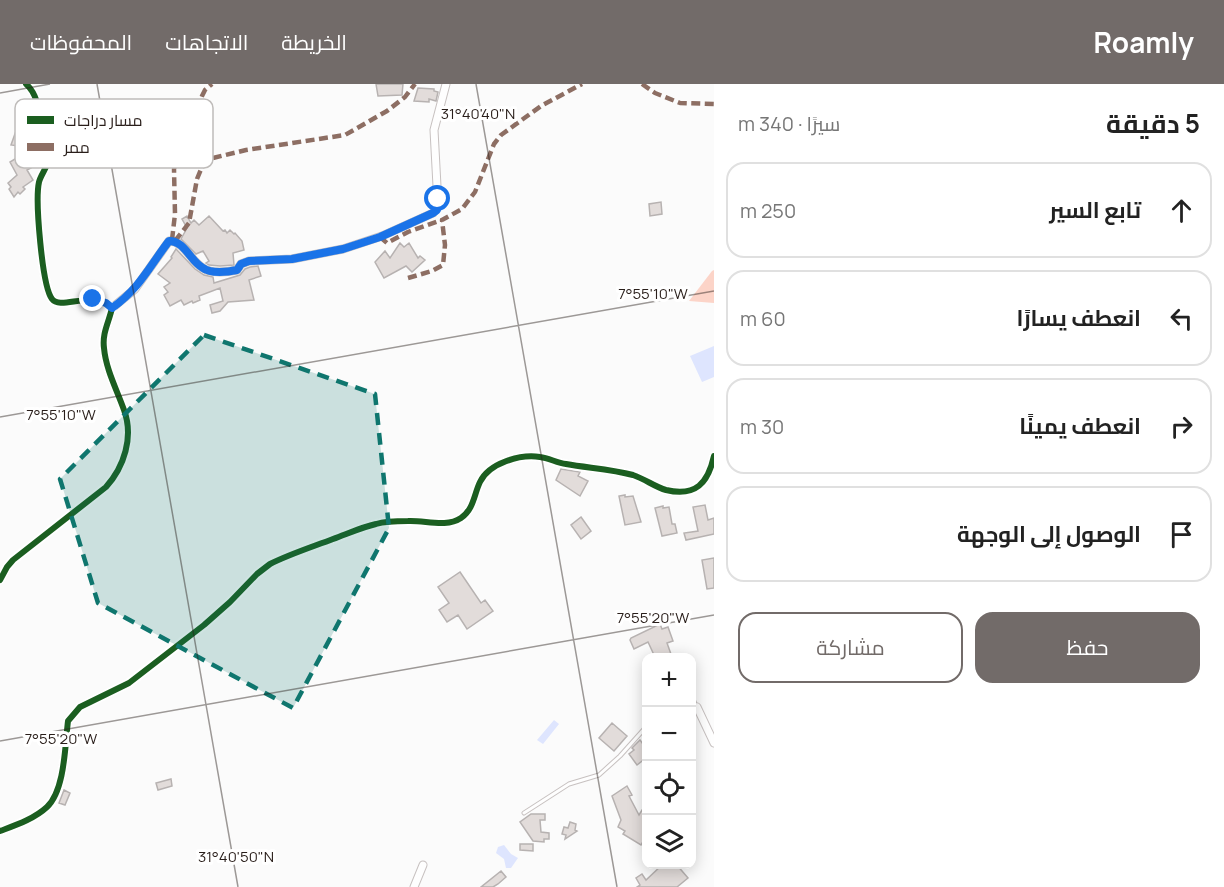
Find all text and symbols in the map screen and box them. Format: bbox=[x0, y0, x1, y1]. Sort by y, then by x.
text: Roamly bbox=[1093, 23, 1194, 61]
text: المحفوظات bbox=[30, 28, 132, 56]
text: الاتجاهات bbox=[165, 28, 248, 56]
text: الخريطة bbox=[281, 28, 347, 56]
legend bbox=[15, 99, 213, 168]
text: 31°40'40"N bbox=[441, 103, 515, 124]
text: 5 دقيقة bbox=[1106, 105, 1200, 141]
text: مسار دراجات bbox=[64, 109, 143, 131]
text: سيرًا · 340 m bbox=[738, 110, 840, 137]
text: ممر bbox=[63, 136, 90, 158]
route start bbox=[424, 185, 450, 211]
icon: ahead bbox=[1165, 194, 1198, 227]
text: تابع السير bbox=[1049, 195, 1141, 225]
text: 250 m bbox=[740, 197, 796, 224]
text: 7°55'10"W bbox=[618, 283, 688, 304]
route end bbox=[79, 285, 105, 311]
icon: left bbox=[1165, 302, 1198, 335]
text: انعطف يسارًا bbox=[1017, 303, 1141, 333]
text: 60 m bbox=[740, 305, 786, 332]
text: 7°55'10"W bbox=[26, 404, 96, 425]
icon: right bbox=[1165, 410, 1198, 443]
text: انعطف يمينًا bbox=[1019, 411, 1141, 441]
text: 30 m bbox=[740, 413, 784, 440]
icon: arrive bbox=[1165, 518, 1198, 551]
text: الوصول إلى الوجهة bbox=[957, 519, 1141, 549]
text: 7°55'20"W bbox=[617, 607, 689, 628]
button: مشاركة bbox=[738, 612, 963, 683]
button: حفظ bbox=[975, 612, 1200, 683]
map controls bbox=[642, 653, 696, 869]
button: + bbox=[642, 653, 696, 707]
button: − bbox=[642, 707, 696, 761]
text: 7°55'20"W bbox=[25, 728, 97, 749]
button: locate bbox=[642, 761, 696, 815]
button: layers bbox=[642, 815, 696, 869]
text: 31°40'50"N bbox=[198, 846, 274, 867]

